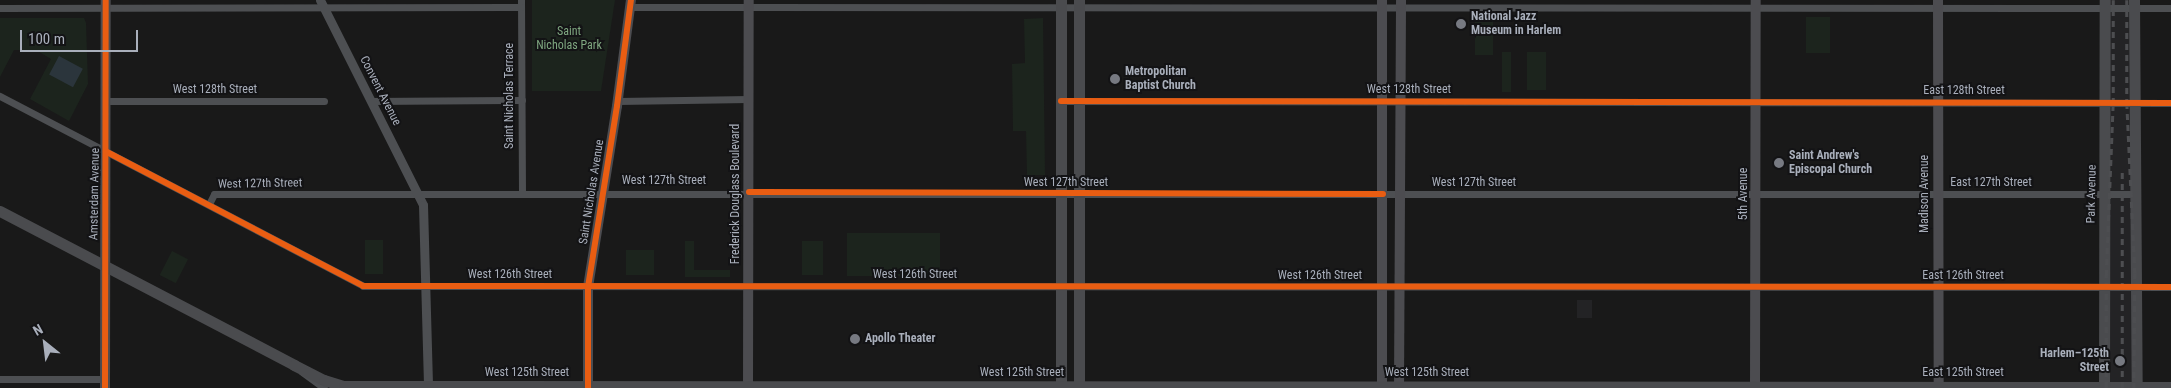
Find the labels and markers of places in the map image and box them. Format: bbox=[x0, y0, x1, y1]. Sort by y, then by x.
place label: National Jazz Museum in Harlem bbox=[1471, 10, 1561, 38]
marker: National Jazz Museum in Harlem bbox=[1455, 18, 1467, 30]
place label: Metropolitan Baptist Church bbox=[1125, 65, 1196, 93]
marker: Metropolitan Baptist Church bbox=[1109, 73, 1121, 85]
place label: Saint Andrew's Episcopal Church bbox=[1789, 149, 1872, 177]
marker: Saint Andrew's Episcopal Church bbox=[1773, 157, 1785, 169]
place label: Apollo Theater bbox=[865, 332, 936, 346]
marker: Apollo Theater bbox=[849, 333, 861, 345]
place label: Harlem–125th Street bbox=[2040, 347, 2109, 375]
marker: Harlem–125th Street bbox=[2113, 354, 2127, 368]

